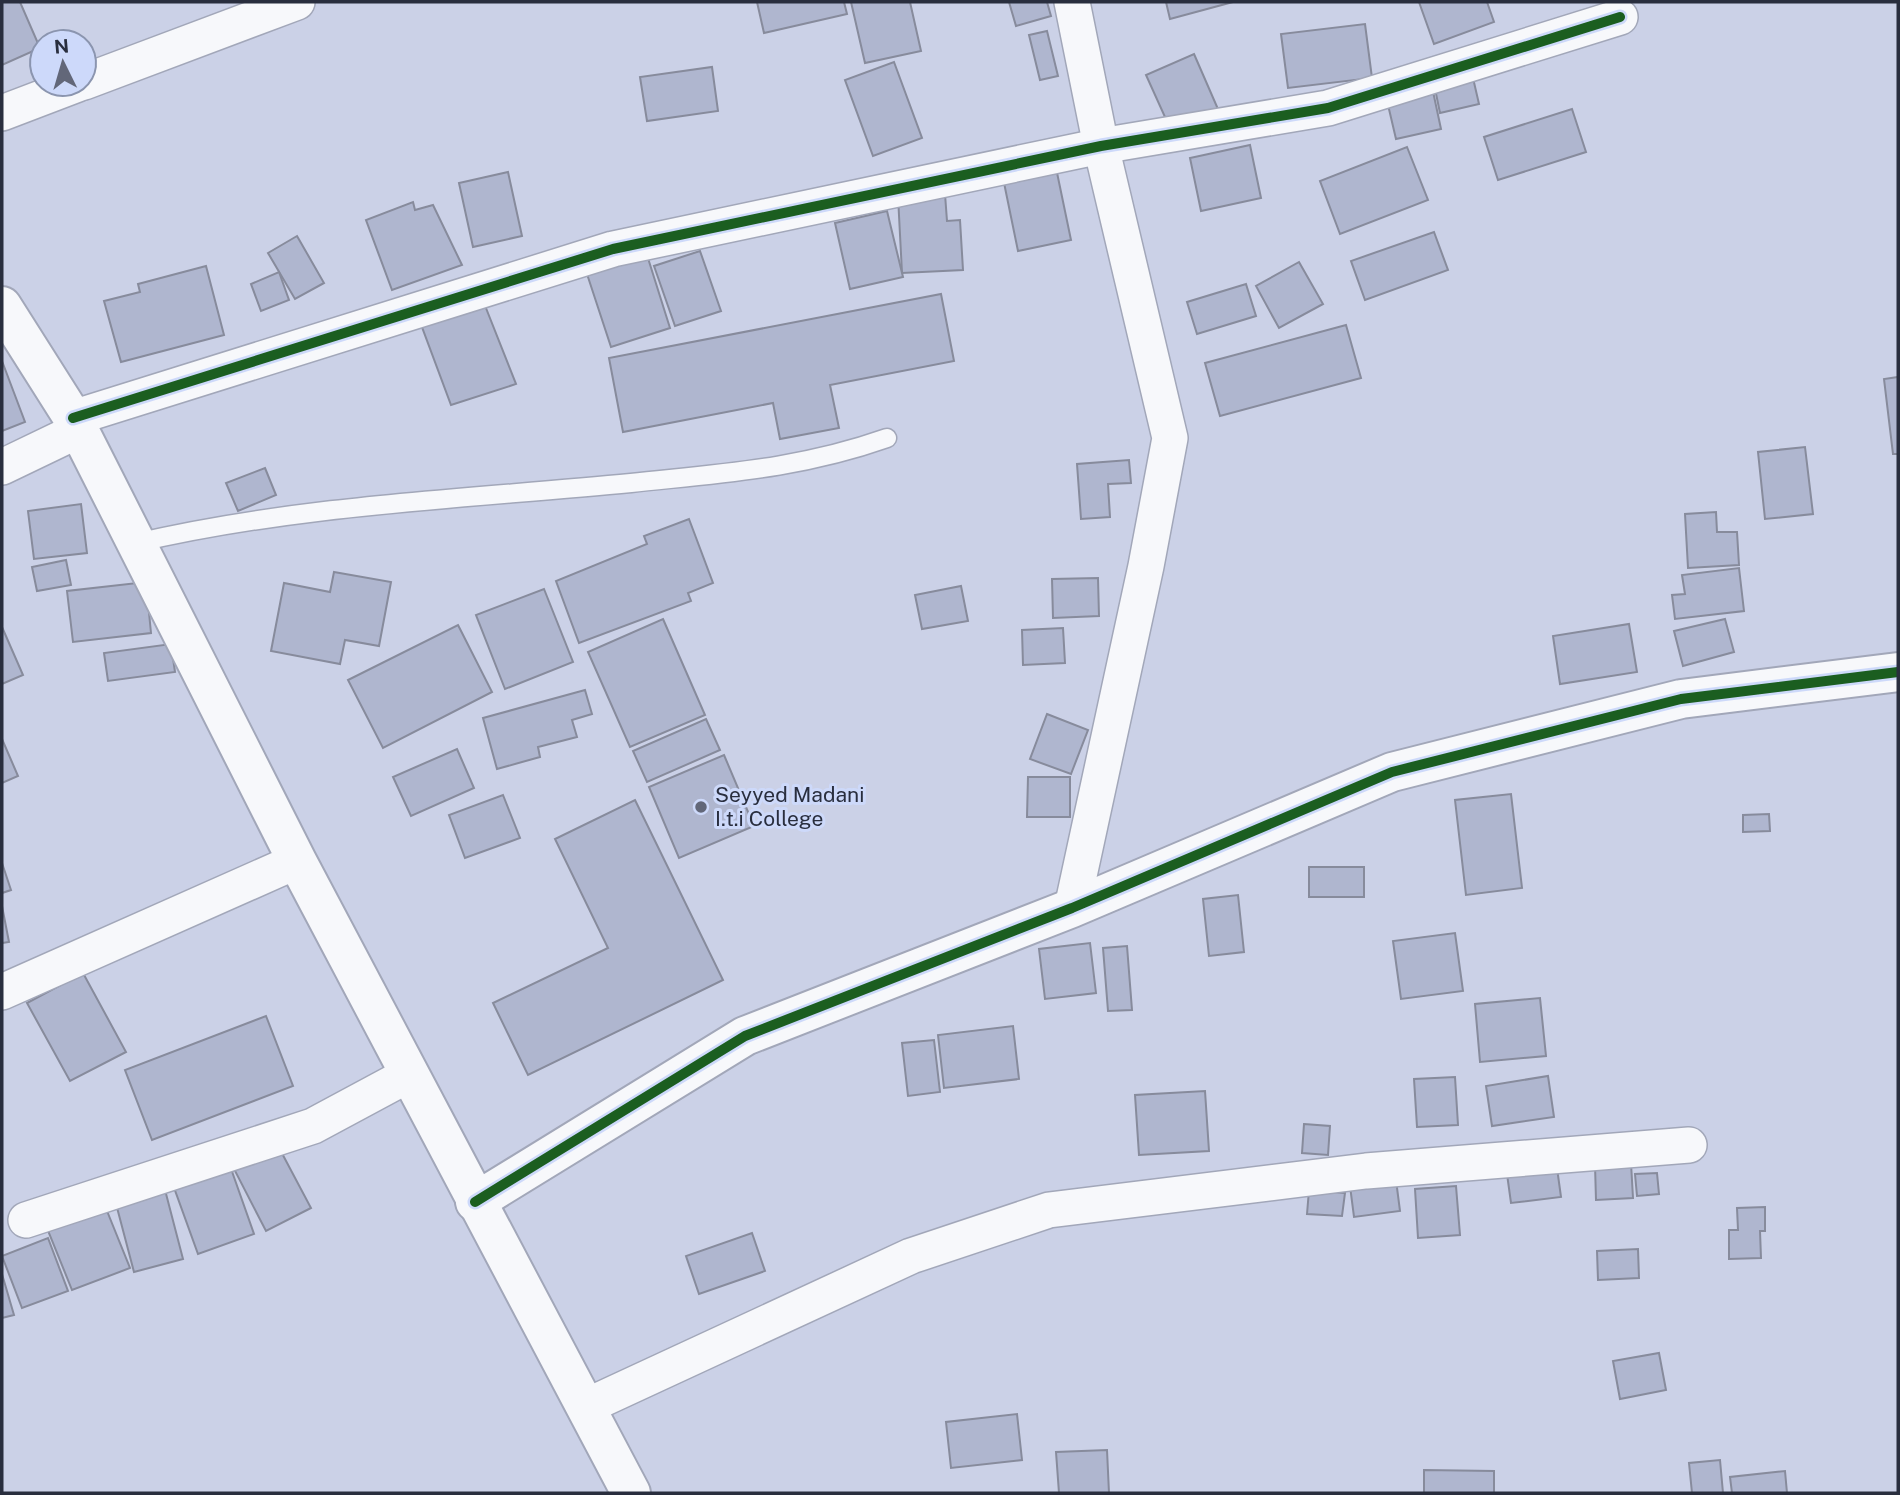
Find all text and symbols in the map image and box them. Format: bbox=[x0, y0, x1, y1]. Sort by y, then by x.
north arrow bbox=[28, 28, 98, 98]
text: N bbox=[53, 34, 70, 58]
place label: Seyyed Madani I.t.i College bbox=[715, 782, 864, 831]
marker: Seyyed Madani I.t.i College bbox=[693, 799, 709, 815]

